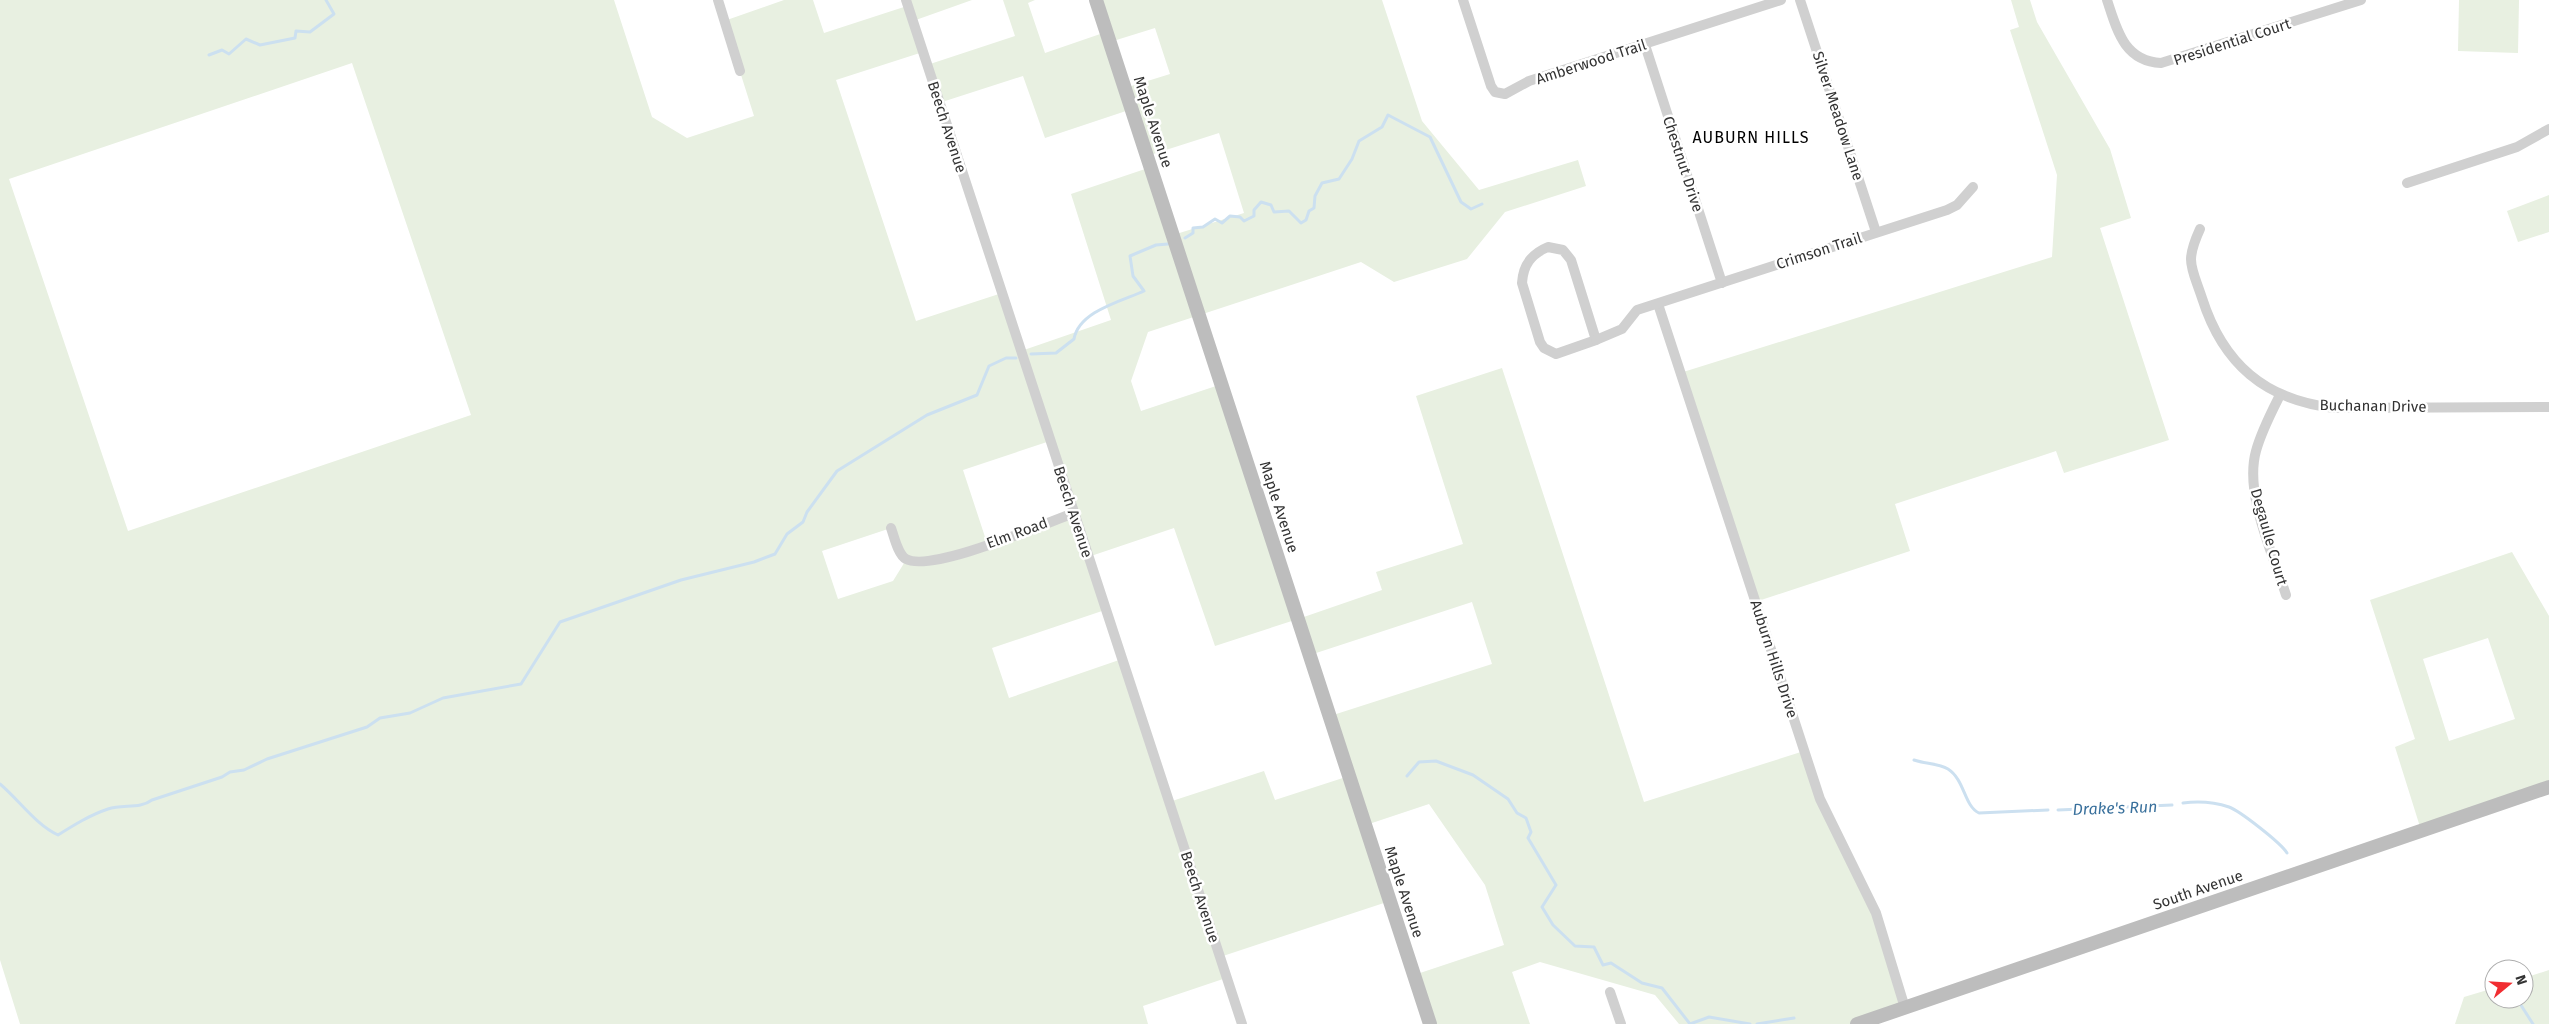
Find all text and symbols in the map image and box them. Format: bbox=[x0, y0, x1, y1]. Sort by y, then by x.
street label: Presidential Court bbox=[2171, 14, 2293, 69]
street label: Amberwood Trail bbox=[1534, 36, 1649, 88]
street label: Silver Meadow Lane bbox=[1809, 49, 1867, 183]
street label: Maple Avenue bbox=[1130, 74, 1176, 170]
street label: Beech Avenue bbox=[924, 79, 970, 175]
street label: Chestnut Drive bbox=[1659, 114, 1707, 214]
district label: AUBURN HILLS bbox=[1693, 128, 1809, 147]
street label: Crimson Trail bbox=[1774, 229, 1865, 273]
street label: Buchanan Drive bbox=[2319, 396, 2427, 416]
street label: Maple Avenue bbox=[1256, 459, 1302, 555]
street label: Beech Avenue bbox=[1050, 464, 1096, 560]
street label: Degaulle Court bbox=[2247, 487, 2292, 588]
street label: Elm Road bbox=[984, 514, 1050, 552]
street label: Auburn Hills Drive bbox=[1746, 598, 1802, 720]
water label: Drake's Run bbox=[2072, 797, 2158, 819]
street label: Maple Avenue bbox=[1381, 844, 1427, 940]
street label: Beech Avenue bbox=[1177, 849, 1223, 945]
street label: South Avenue bbox=[2151, 866, 2245, 914]
north arrow bbox=[2484, 959, 2534, 1009]
text: N bbox=[2511, 973, 2530, 987]

